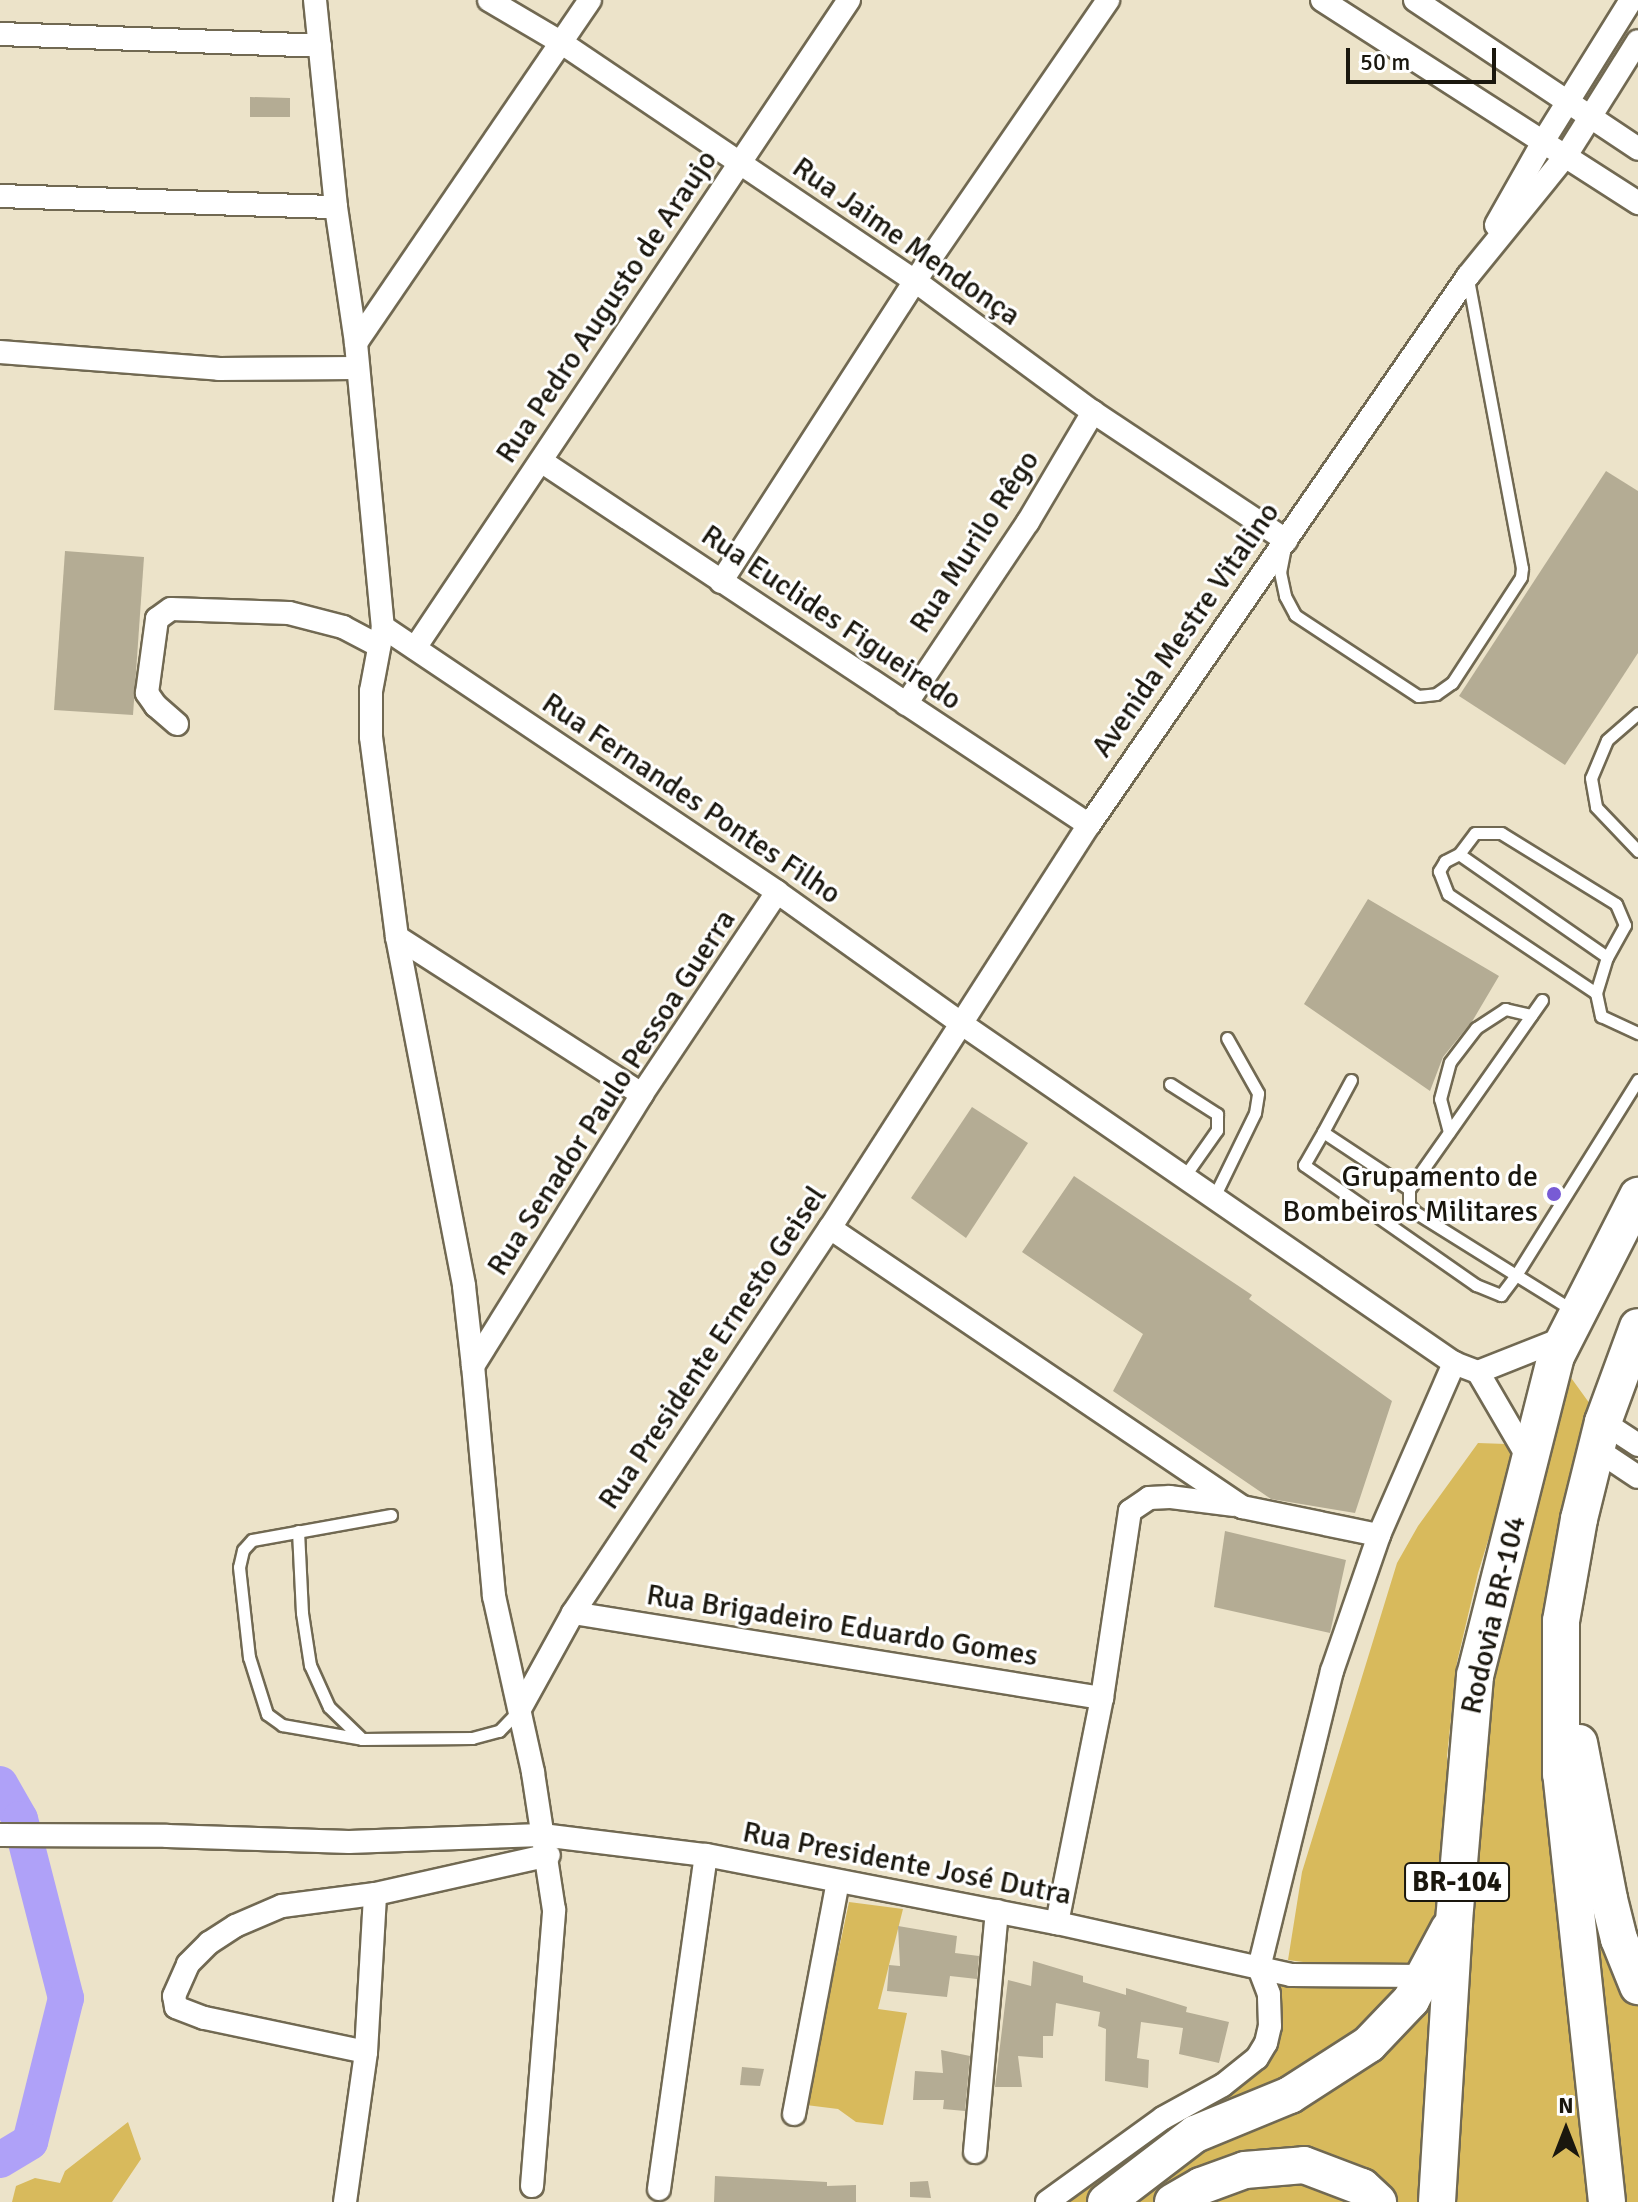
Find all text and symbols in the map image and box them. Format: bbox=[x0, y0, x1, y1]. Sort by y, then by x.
scale bar bbox=[1350, 32, 1500, 82]
text: 50 m bbox=[1360, 47, 1410, 77]
street label: Rua Pedro Augusto de Araujo bbox=[489, 144, 725, 470]
street label: Rua Jaime Mendonça bbox=[785, 150, 1027, 334]
street label: Rua Murilo Rêgo bbox=[903, 444, 1047, 640]
street label: Avenida Mestre Vitalino bbox=[1084, 496, 1288, 764]
street label: Rua Euclides Figueiredo bbox=[694, 517, 968, 719]
street label: Rua Fernandes Pontes Filho bbox=[535, 685, 847, 913]
street label: Rua Senador Paulo Pessoa Guerra bbox=[480, 903, 744, 1283]
place label: Grupamento de Bombeiros Militares bbox=[1282, 1159, 1538, 1230]
street label: Rua Presidente Ernesto Geisel bbox=[591, 1179, 835, 1517]
marker: Grupamento de Bombeiros Militares bbox=[1545, 1185, 1563, 1203]
street label: Rodovia BR-104 bbox=[1454, 1512, 1534, 1718]
street label: Rua Brigadeiro Eduardo Gomes bbox=[644, 1577, 1040, 1675]
street label: Rua Presidente José Dutra bbox=[740, 1814, 1074, 1914]
road number: BR-104 bbox=[1403, 1858, 1511, 1906]
north arrow bbox=[1526, 2090, 1606, 2170]
text: N bbox=[1558, 2092, 1574, 2119]

